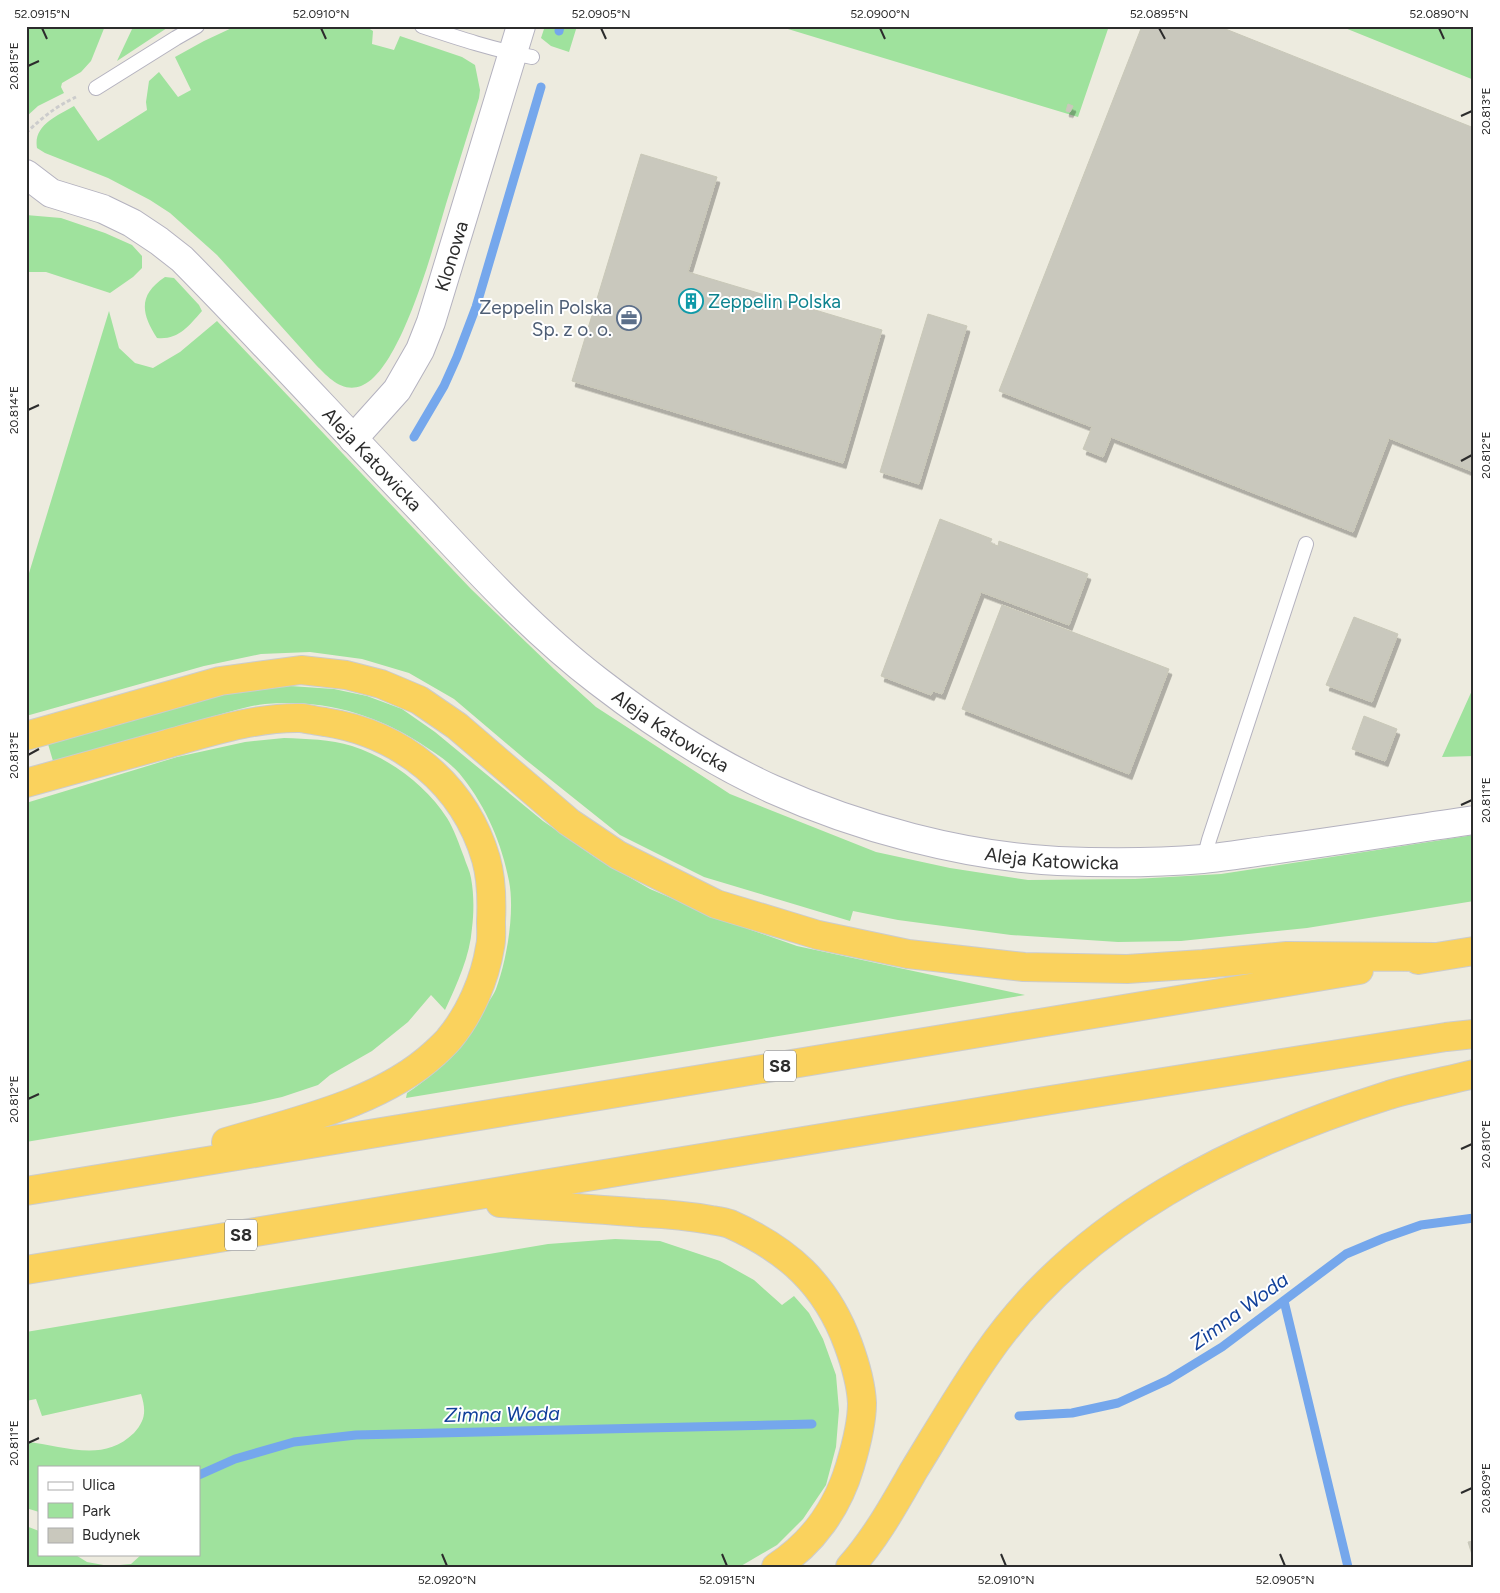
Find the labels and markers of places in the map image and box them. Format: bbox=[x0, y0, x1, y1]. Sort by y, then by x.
building icon: Zeppelin Polska bbox=[678, 288, 704, 314]
place label: Zeppelin Polska bbox=[708, 290, 841, 313]
place label: Zeppelin Polska Sp. z o. o. bbox=[479, 296, 612, 341]
office icon: Zeppelin Polska Sp. z o. o. bbox=[616, 305, 642, 331]

